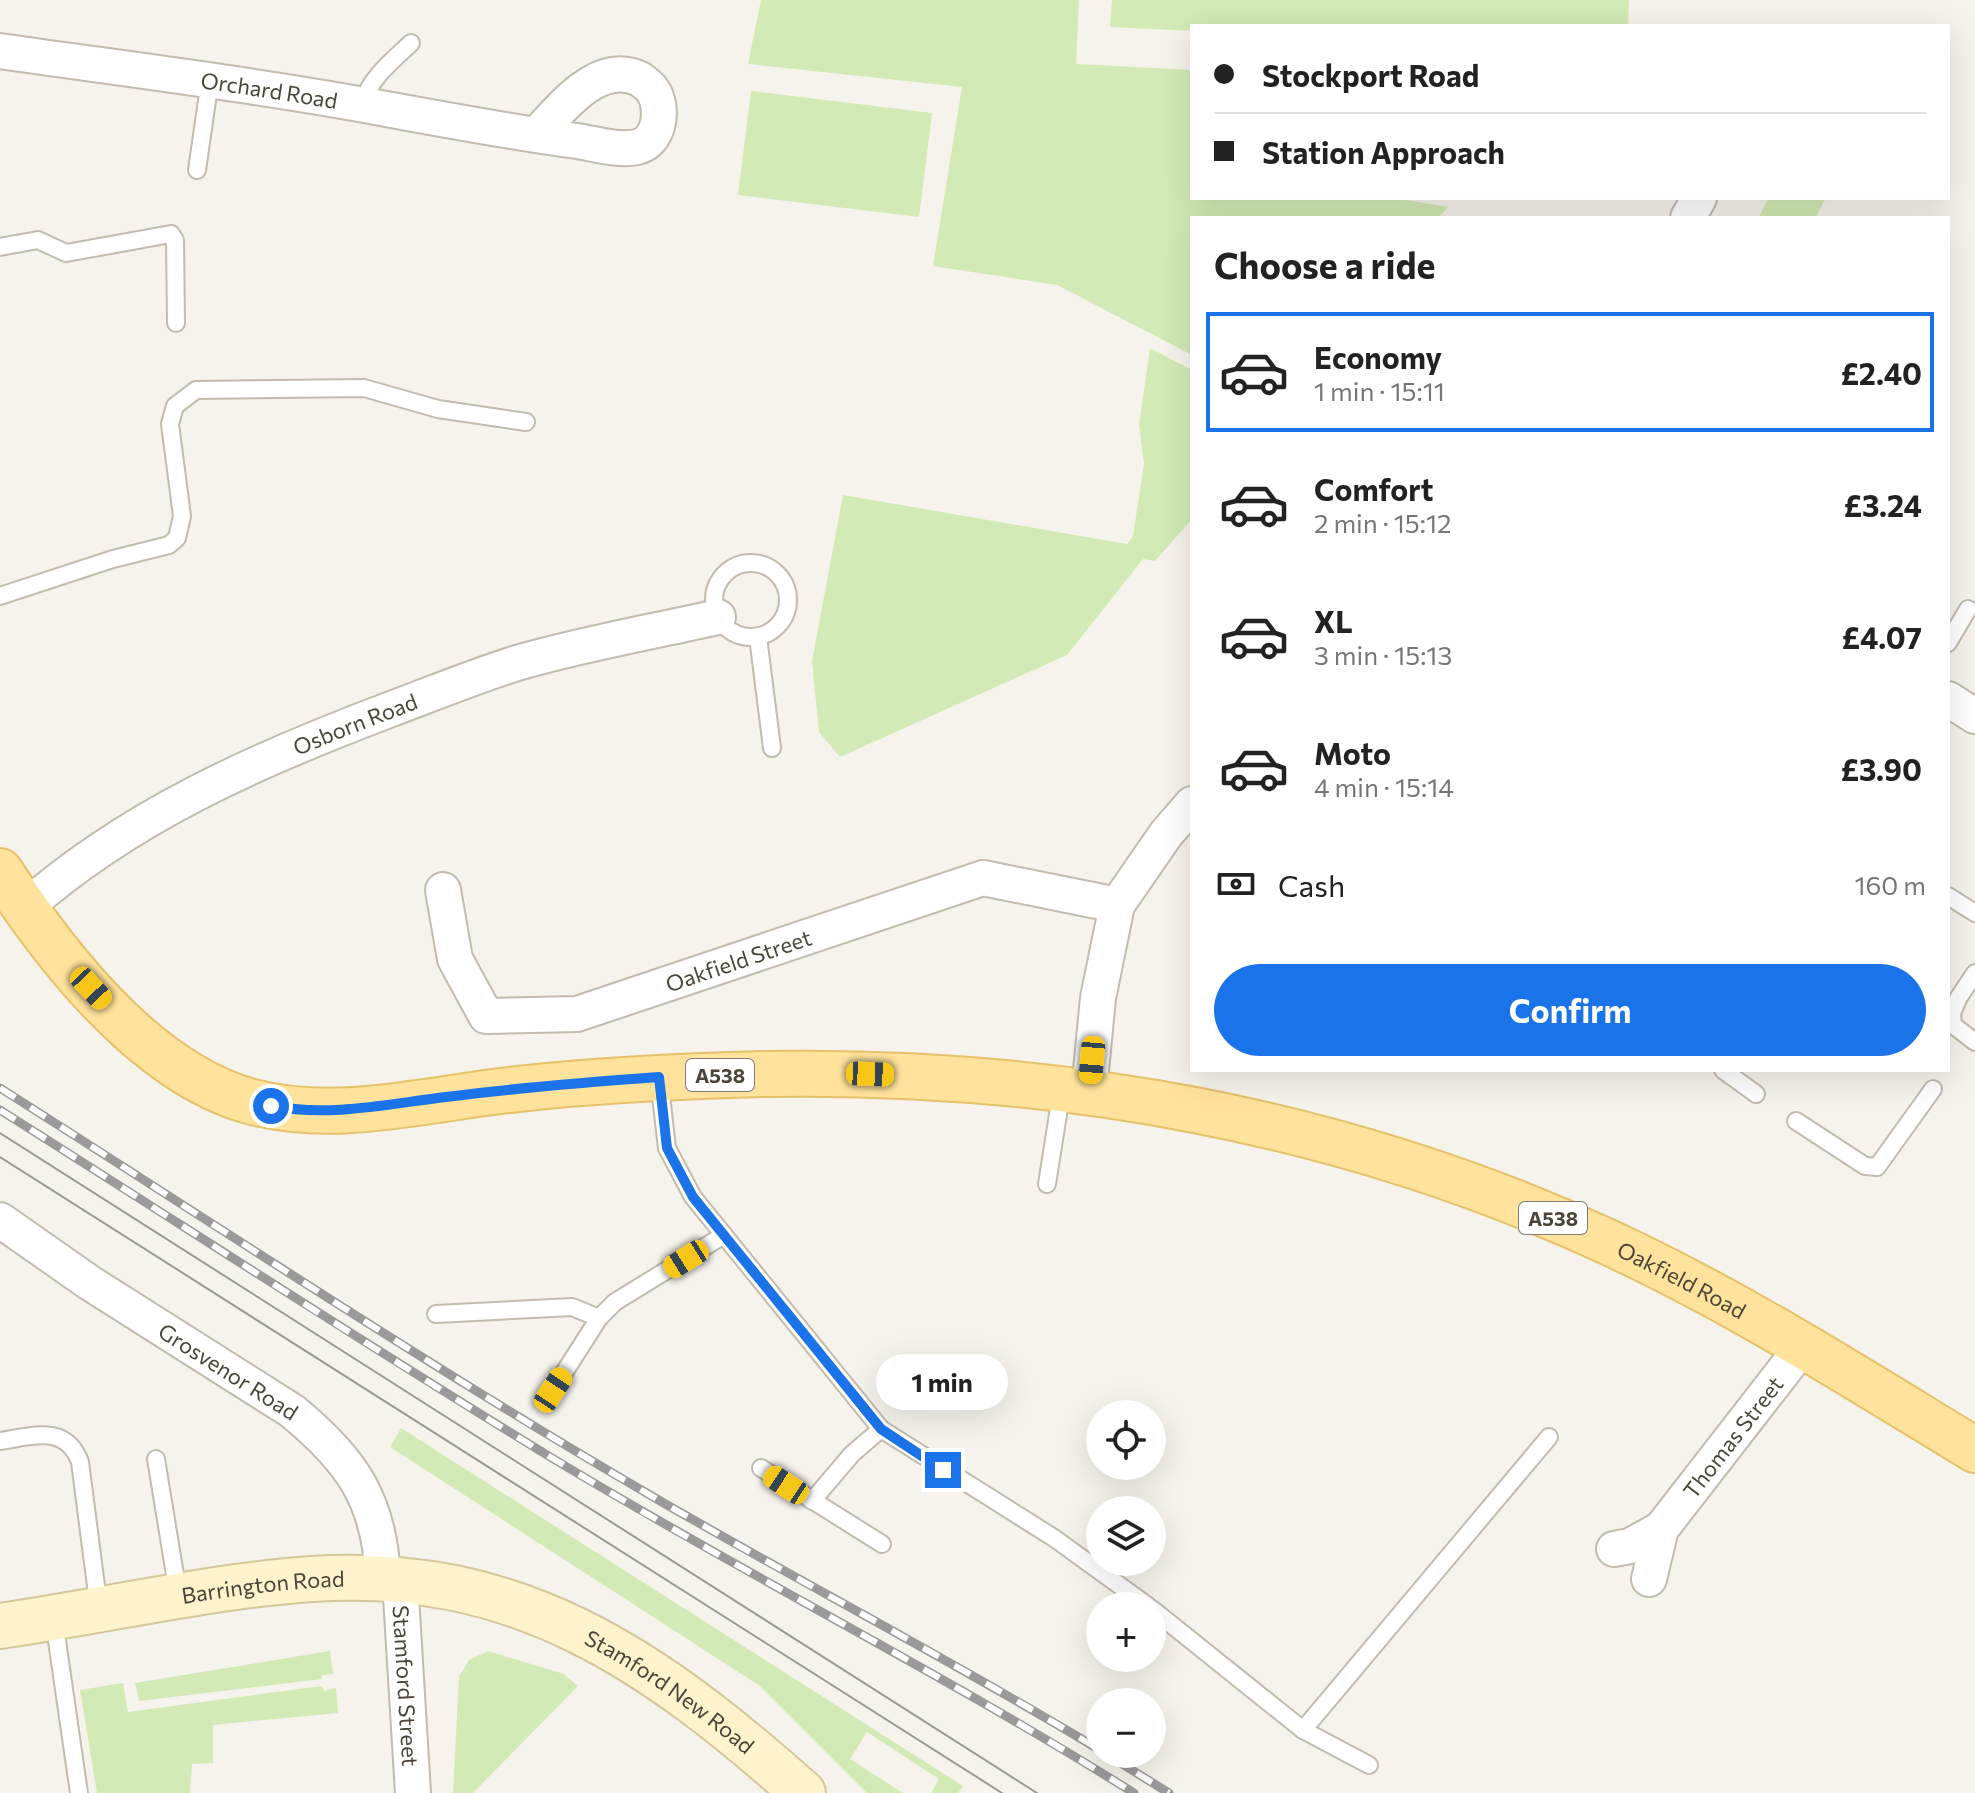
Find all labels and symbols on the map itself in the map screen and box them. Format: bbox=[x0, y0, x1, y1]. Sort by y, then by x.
street label: Orchard Road bbox=[199, 66, 340, 114]
street label: Osborn Road bbox=[289, 687, 421, 760]
street label: Oakfield Street bbox=[662, 923, 815, 997]
car bbox=[66, 962, 116, 1014]
car bbox=[1078, 1035, 1106, 1085]
road number: A538 bbox=[686, 1059, 754, 1091]
car bbox=[846, 1061, 894, 1087]
route start bbox=[253, 1088, 289, 1124]
road number: A538 bbox=[1519, 1202, 1587, 1234]
street label: Oakfield Road bbox=[1613, 1235, 1751, 1324]
car bbox=[659, 1236, 713, 1282]
street label: Grosvenor Road bbox=[154, 1317, 303, 1425]
callout: 1 min bbox=[877, 1354, 1009, 1410]
car bbox=[530, 1363, 576, 1417]
street label: Thomas Street bbox=[1677, 1371, 1788, 1503]
route end bbox=[925, 1452, 961, 1488]
car bbox=[759, 1462, 813, 1508]
street label: Barrington Road bbox=[179, 1564, 345, 1608]
street label: Stamford Street bbox=[388, 1604, 425, 1767]
street label: Stamford New Road bbox=[581, 1623, 760, 1759]

